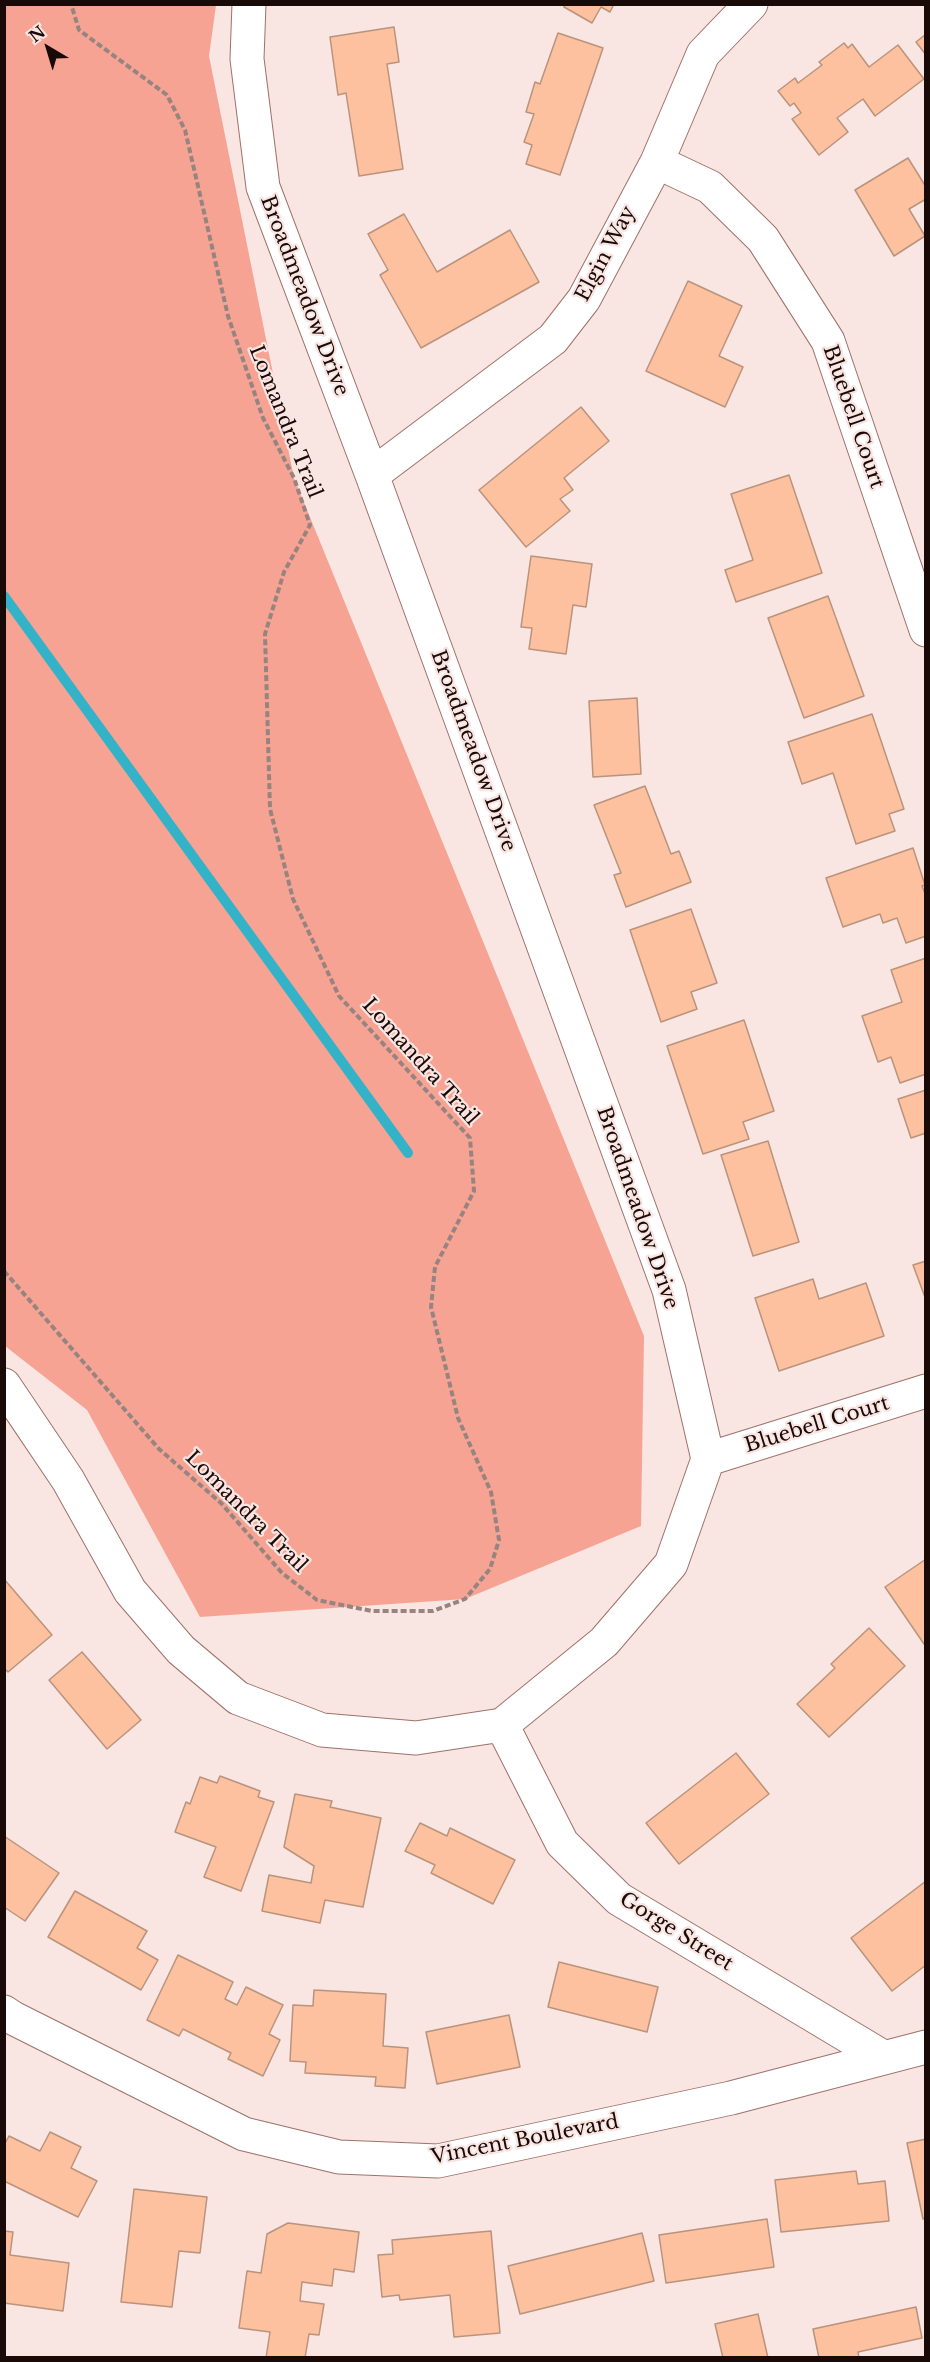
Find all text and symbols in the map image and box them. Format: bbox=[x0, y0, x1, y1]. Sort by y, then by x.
north arrow bbox=[18, 18, 78, 78]
text: N bbox=[25, 21, 49, 46]
street label: Broadmeadow Drive bbox=[255, 193, 353, 399]
street label: Elgin Way bbox=[571, 202, 641, 306]
street label: Lomandra Trail bbox=[243, 342, 327, 502]
street label: Bluebell Court bbox=[817, 342, 889, 492]
street label: Broadmeadow Drive bbox=[425, 647, 521, 855]
street label: Lomandra Trail bbox=[357, 994, 483, 1130]
street label: Broadmeadow Drive bbox=[591, 1104, 683, 1312]
street label: Bluebell Court bbox=[742, 1392, 892, 1458]
street label: Lomandra Trail bbox=[180, 1446, 312, 1578]
street label: Gorge Street bbox=[615, 1888, 737, 1976]
street label: Vincent Boulevard bbox=[429, 2110, 621, 2170]

